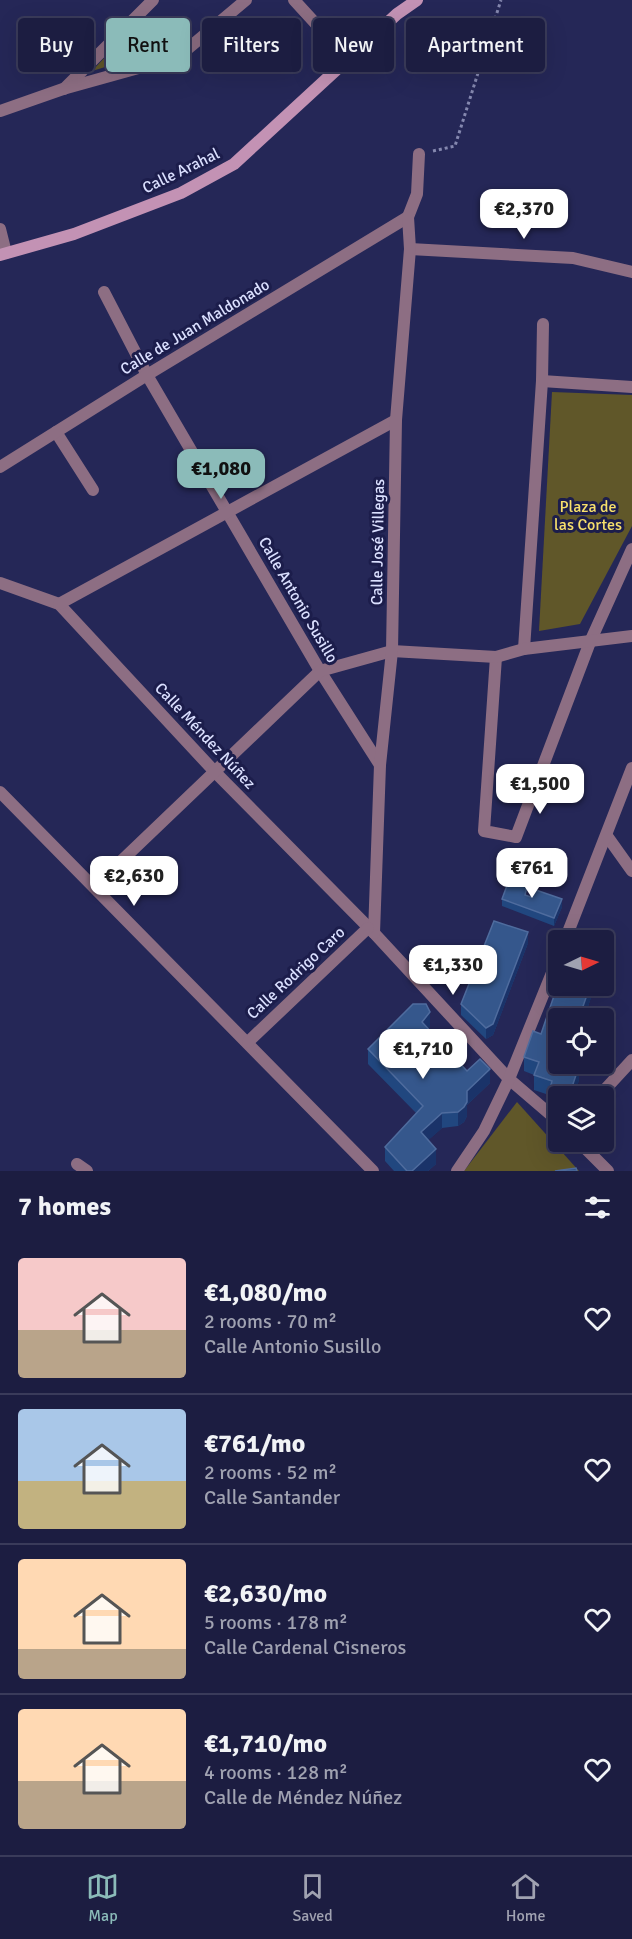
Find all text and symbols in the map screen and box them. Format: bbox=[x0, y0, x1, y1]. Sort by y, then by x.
chip: Buy bbox=[18, 18, 94, 72]
chip: Rent bbox=[106, 18, 190, 72]
chip: Filters bbox=[202, 18, 301, 72]
chip: New bbox=[313, 18, 394, 72]
chip: Apartment bbox=[406, 18, 545, 72]
street label: Calle Arahal bbox=[139, 144, 223, 198]
pin: €2,370 bbox=[475, 189, 573, 240]
text: €2,370 bbox=[494, 196, 554, 221]
street label: Calle de Juan Maldonado bbox=[117, 275, 273, 379]
pin: €1,080 bbox=[172, 449, 270, 500]
text: €1,080 bbox=[191, 456, 251, 481]
street label: Calle José Villegas bbox=[367, 479, 389, 605]
park label: Plaza de las Cortes bbox=[554, 497, 622, 535]
street label: Calle Antonio Susillo bbox=[254, 534, 342, 666]
street label: Calle Méndez Núñez bbox=[150, 679, 260, 793]
pin: €1,500 bbox=[491, 764, 589, 815]
text: €1,500 bbox=[510, 771, 570, 796]
pin: €761 bbox=[496, 848, 568, 899]
text: €761 bbox=[510, 855, 554, 880]
pin: €2,630 bbox=[85, 856, 183, 907]
text: €2,630 bbox=[104, 863, 164, 888]
street label: Calle Rodrigo Caro bbox=[243, 922, 349, 1024]
north arrow bbox=[548, 930, 614, 996]
map controls bbox=[548, 930, 614, 1152]
pin: €1,330 bbox=[404, 945, 502, 996]
text: €1,330 bbox=[423, 952, 483, 977]
button: locate bbox=[548, 1008, 614, 1074]
pin: €1,710 bbox=[374, 1029, 472, 1080]
text: €1,710 bbox=[393, 1036, 453, 1061]
button: layers bbox=[548, 1086, 614, 1152]
text: 7 homes bbox=[18, 1191, 111, 1223]
icon: filters bbox=[581, 1191, 614, 1224]
text: €1,080/mo bbox=[204, 1277, 327, 1309]
icon: home bbox=[66, 1282, 138, 1354]
icon: heart bbox=[581, 1302, 614, 1335]
text: 2 rooms · 70 m² bbox=[204, 1309, 337, 1334]
text: Calle Antonio Susillo bbox=[204, 1334, 381, 1359]
text: €761/mo bbox=[204, 1428, 305, 1460]
icon: home bbox=[66, 1433, 138, 1505]
icon: heart bbox=[581, 1453, 614, 1486]
text: 2 rooms · 52 m² bbox=[204, 1460, 337, 1485]
text: Calle Santander bbox=[204, 1485, 340, 1510]
text: €2,630/mo bbox=[204, 1578, 327, 1610]
icon: home bbox=[66, 1583, 138, 1655]
icon: heart bbox=[581, 1603, 614, 1636]
text: 5 rooms · 178 m² bbox=[204, 1610, 348, 1635]
text: Calle Cardenal Cisneros bbox=[204, 1635, 406, 1660]
text: €1,710/mo bbox=[204, 1728, 327, 1760]
icon: home bbox=[66, 1733, 138, 1805]
icon: heart bbox=[581, 1753, 614, 1786]
text: 4 rooms · 128 m² bbox=[204, 1760, 348, 1785]
text: Calle de Méndez Núñez bbox=[204, 1785, 402, 1810]
tab: Map bbox=[86, 1870, 119, 1926]
tab: Saved bbox=[292, 1870, 333, 1926]
tab: Home bbox=[506, 1870, 546, 1926]

